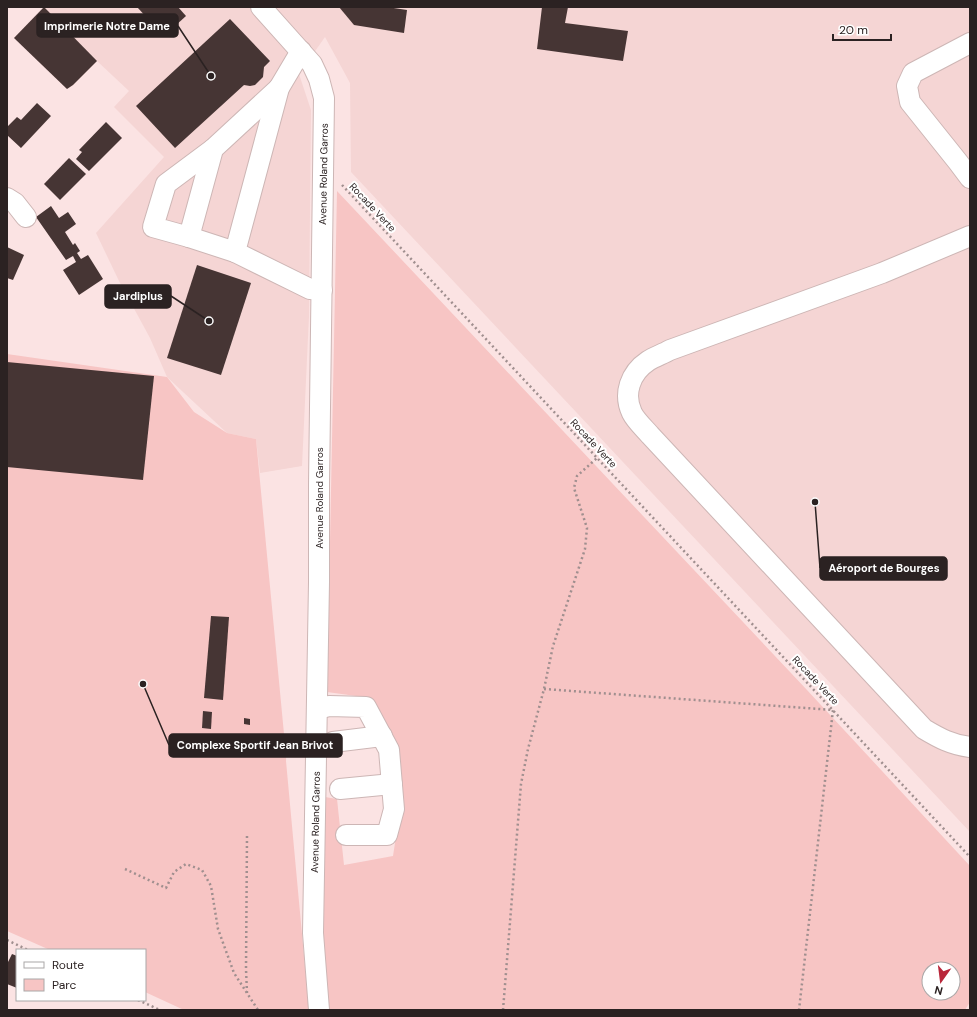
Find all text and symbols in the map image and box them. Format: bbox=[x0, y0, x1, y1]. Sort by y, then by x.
callout: Imprimerie Notre Dame bbox=[37, 14, 178, 37]
scale bar bbox=[833, 16, 891, 42]
text: Imprimerie Notre Dame bbox=[44, 19, 170, 33]
text: 20 m bbox=[839, 22, 868, 38]
street label: Avenue Roland Garros bbox=[316, 123, 331, 225]
street label: Rocade Verte bbox=[347, 180, 399, 235]
callout: Jardiplus bbox=[105, 285, 171, 308]
text: Jardiplus bbox=[113, 289, 163, 303]
street label: Rocade Verte bbox=[568, 416, 620, 471]
street label: Avenue Roland Garros bbox=[313, 447, 326, 549]
callout: Aéroport de Bourges bbox=[820, 557, 947, 580]
text: Aéroport de Bourges bbox=[828, 561, 940, 575]
street label: Rocade Verte bbox=[790, 653, 842, 708]
callout: Complexe Sportif Jean Brivot bbox=[169, 734, 342, 757]
text: Complexe Sportif Jean Brivot bbox=[177, 738, 333, 752]
street label: Avenue Roland Garros bbox=[308, 771, 323, 873]
legend bbox=[16, 949, 146, 1001]
text: Route bbox=[52, 957, 84, 973]
north arrow bbox=[921, 961, 961, 1001]
text: Parc bbox=[52, 977, 76, 993]
text: N bbox=[933, 983, 944, 998]

